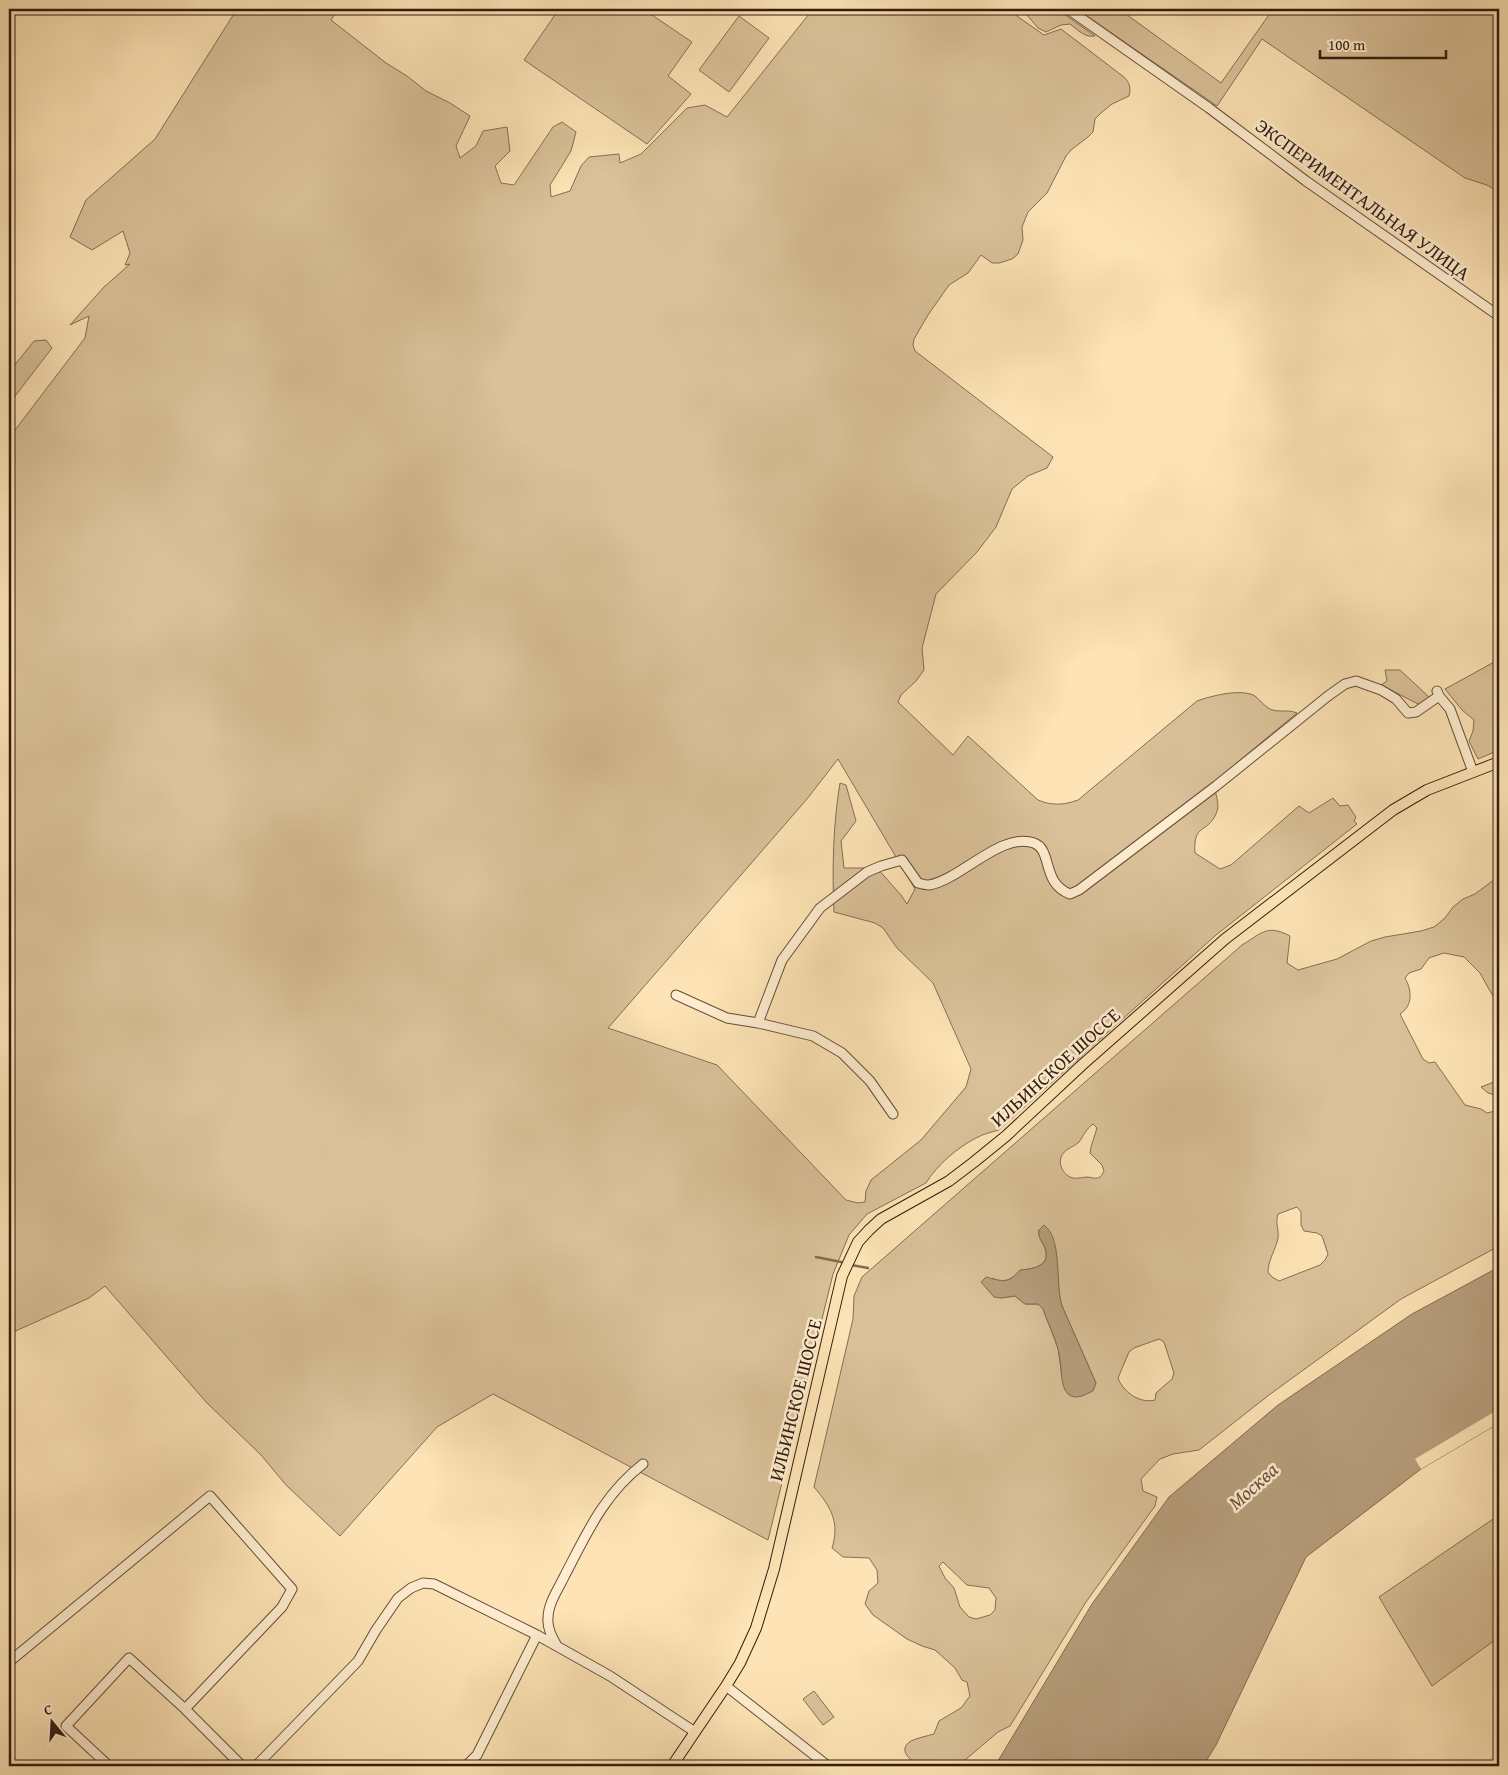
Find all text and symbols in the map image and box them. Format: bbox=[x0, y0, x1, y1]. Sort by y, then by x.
scale bar bbox=[1320, 28, 1447, 60]
text: 100 m bbox=[1328, 34, 1366, 55]
street label: ЭКСПЕРИМЕНТАЛЬНАЯ УЛИЦА bbox=[1250, 111, 1477, 287]
street label: ИЛЬИНСКОЕ ШОССЕ bbox=[984, 1001, 1126, 1133]
street label: ИЛЬИНСКОЕ ШОССЕ bbox=[761, 1316, 829, 1484]
water label: Москва bbox=[1221, 1455, 1285, 1516]
north arrow bbox=[28, 1698, 78, 1748]
text: С bbox=[41, 1699, 55, 1720]

